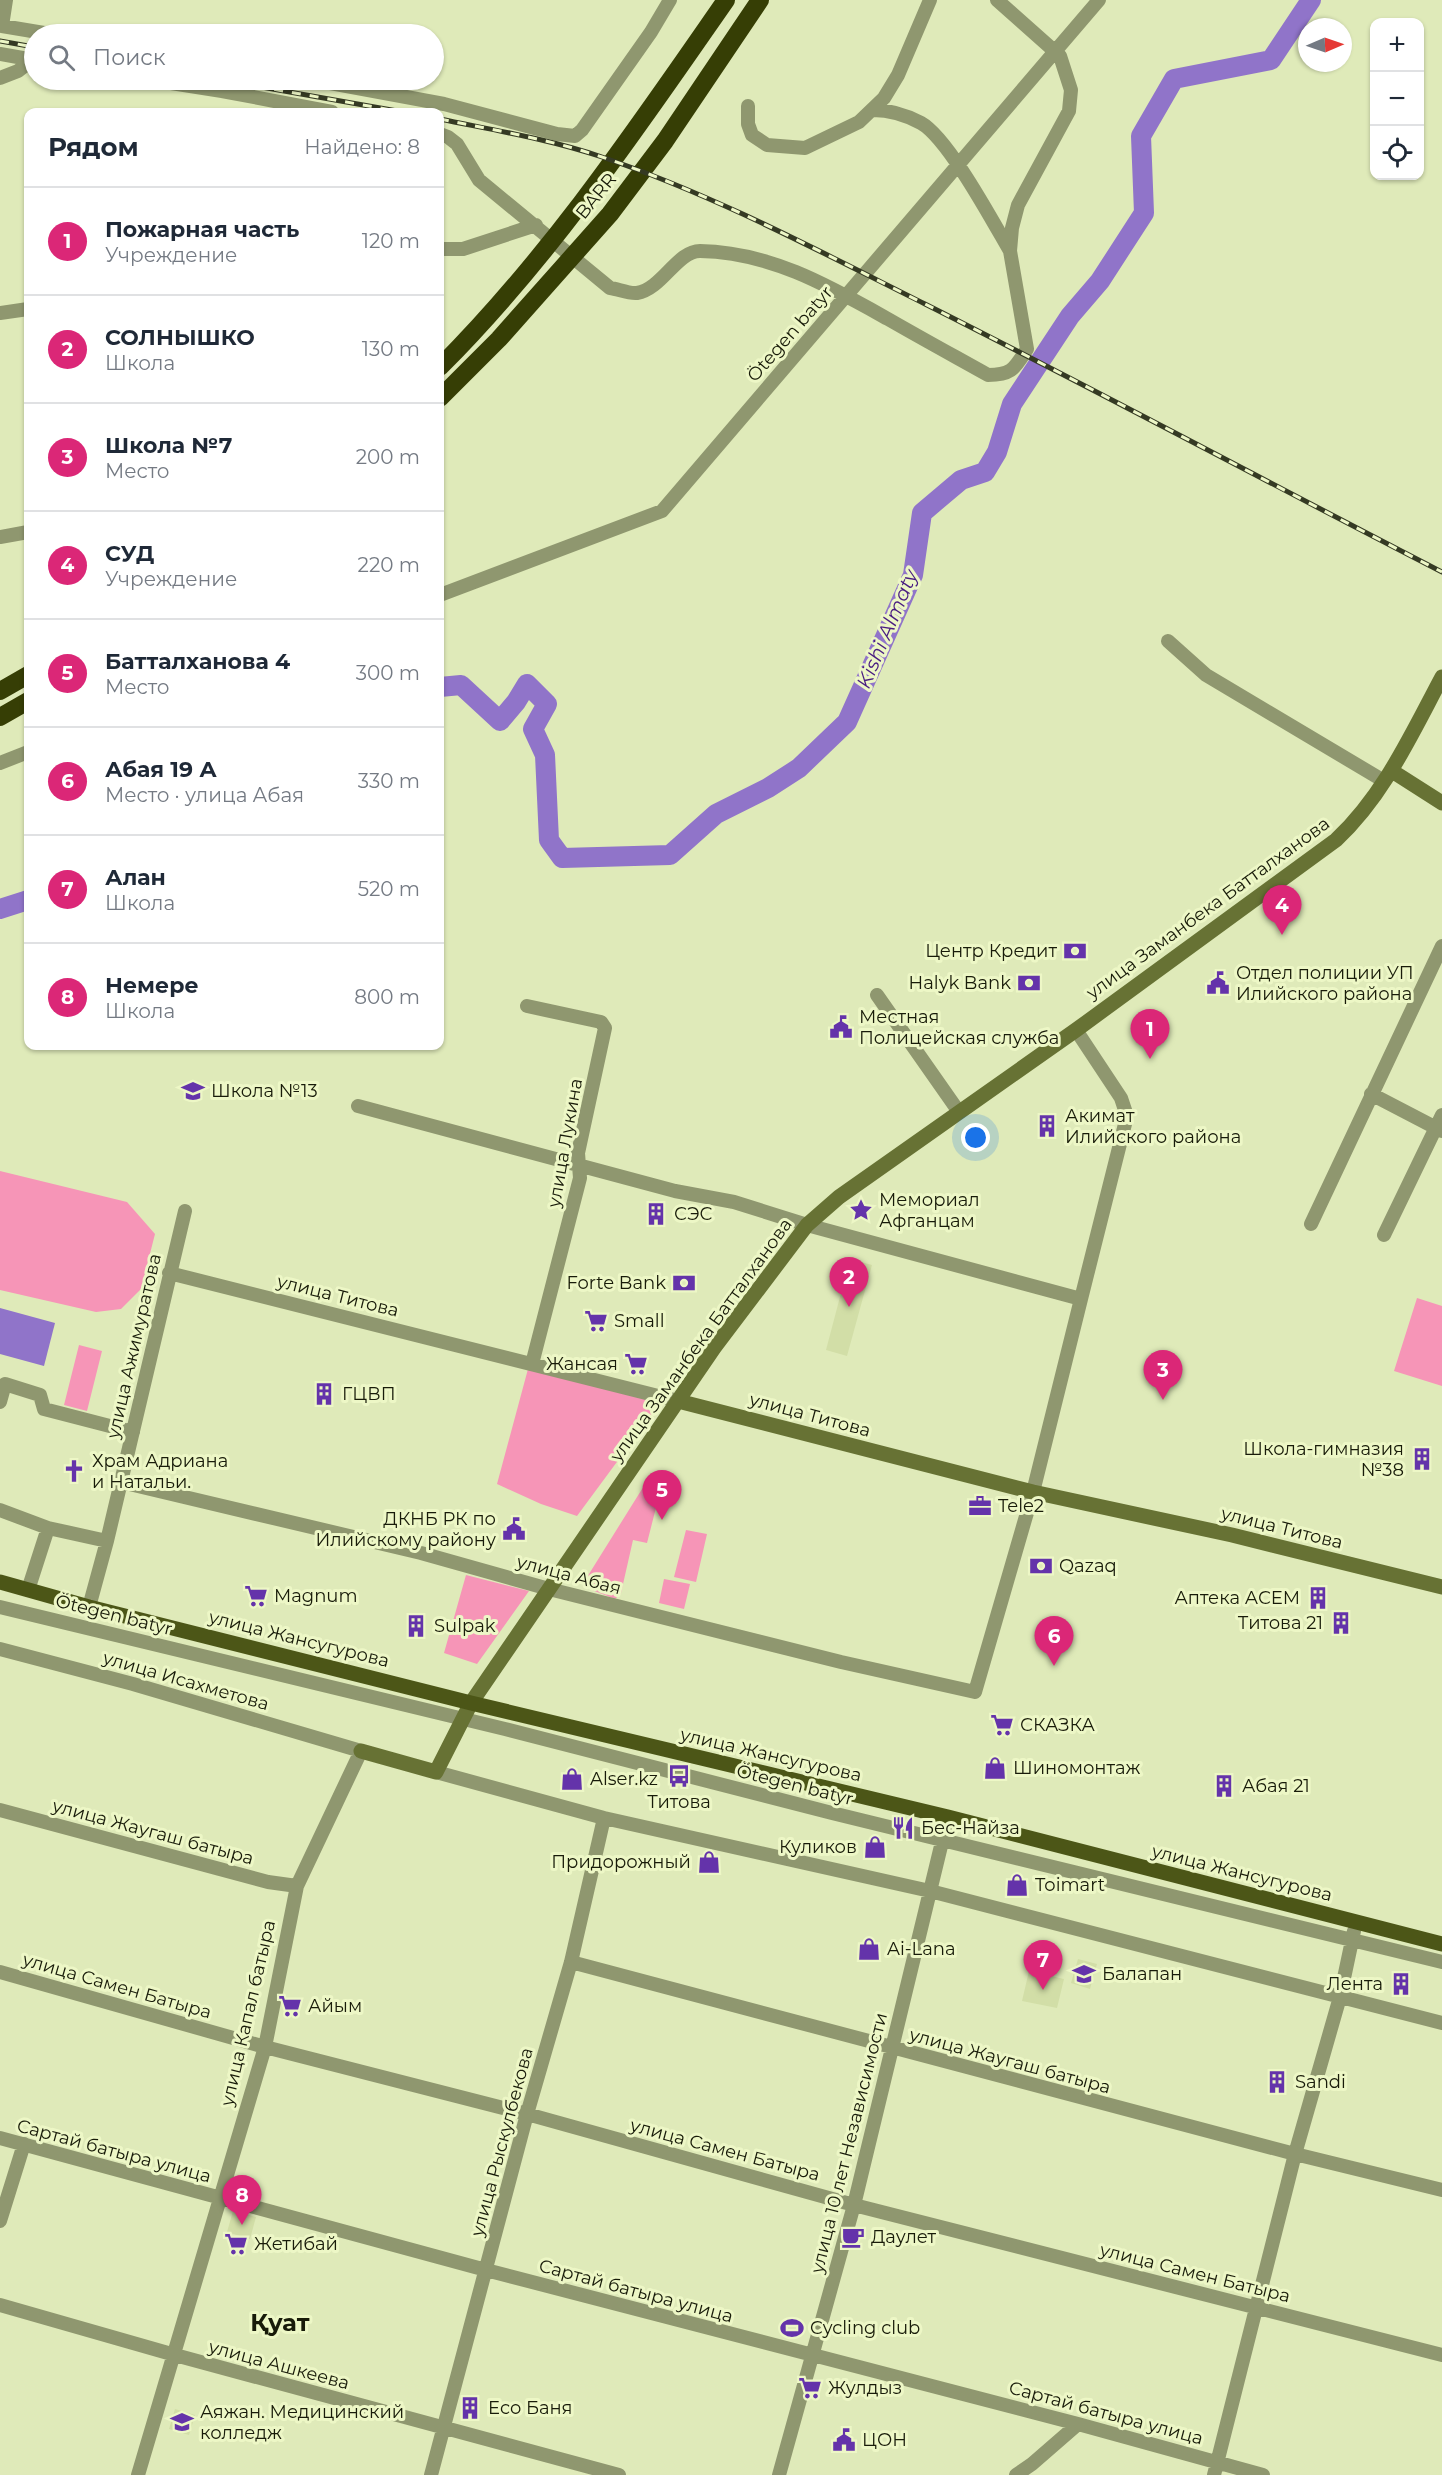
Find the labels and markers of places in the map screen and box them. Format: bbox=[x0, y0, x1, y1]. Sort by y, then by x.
pin: 4 bbox=[1262, 886, 1302, 935]
bank icon: Центр Кредит bbox=[1062, 938, 1088, 964]
place label: Центр Кредит bbox=[925, 940, 1057, 962]
place label: Отдел полиции УП Илийского района bbox=[1236, 962, 1414, 1005]
bank icon: Halyk Bank bbox=[1016, 970, 1042, 996]
public building icon: Отдел полиции УП Илийского района bbox=[1205, 970, 1231, 996]
place label: Halyk Bank bbox=[909, 972, 1011, 994]
place label: Местная Полицейская служба bbox=[859, 1006, 1059, 1049]
pin: 1 bbox=[1130, 1010, 1170, 1059]
public building icon: Местная Полицейская служба bbox=[828, 1014, 854, 1040]
school or university icon: Школа №13 bbox=[180, 1078, 206, 1104]
place label: Школа №13 bbox=[211, 1080, 318, 1102]
place label: Акимат Илийского района bbox=[1065, 1105, 1241, 1148]
building icon: Акимат Илийского района bbox=[1034, 1113, 1060, 1139]
place label: Мемориал Афганцам bbox=[879, 1189, 980, 1232]
place icon: Мемориал Афганцам bbox=[848, 1197, 874, 1223]
building icon: СЭС bbox=[643, 1201, 669, 1227]
place label: СЭС bbox=[674, 1203, 713, 1225]
pin: 2 bbox=[830, 1258, 868, 1307]
bank icon: Forte Bank bbox=[671, 1270, 697, 1296]
place label: Forte Bank bbox=[566, 1272, 666, 1294]
supermarket icon: Small bbox=[583, 1308, 609, 1334]
place label: Small bbox=[614, 1310, 664, 1332]
pin: 3 bbox=[1144, 1350, 1182, 1400]
supermarket icon: Жансая bbox=[623, 1351, 649, 1377]
place label: Жансая bbox=[546, 1353, 618, 1375]
building icon: ГЦВП bbox=[311, 1381, 337, 1407]
place label: ГЦВП bbox=[342, 1383, 396, 1405]
place label: Школа-гимназия №38 bbox=[1243, 1438, 1404, 1481]
building icon: Школа-гимназия №38 bbox=[1409, 1446, 1435, 1472]
place label: Храм Адриана и Натальи. bbox=[92, 1450, 228, 1493]
church icon: Храм Адриана и Натальи. bbox=[61, 1458, 87, 1484]
pin: 5 bbox=[642, 1470, 682, 1520]
office icon: Tele2 bbox=[967, 1493, 993, 1519]
place label: Tele2 bbox=[998, 1495, 1044, 1517]
place label: ДКНБ РК по Илийскому району bbox=[316, 1508, 496, 1551]
public building icon: ДКНБ РК по Илийскому району bbox=[501, 1516, 527, 1542]
bank icon: Qazaq bbox=[1028, 1553, 1054, 1579]
place label: Qazaq bbox=[1059, 1555, 1117, 1577]
supermarket icon: Magnum bbox=[243, 1583, 269, 1609]
place label: Magnum bbox=[274, 1585, 358, 1607]
building icon: Аптека АСЕМ bbox=[1305, 1585, 1331, 1611]
place label: Аптека АСЕМ bbox=[1174, 1587, 1300, 1609]
building icon: Титова 21 bbox=[1328, 1610, 1354, 1636]
place label: Титова 21 bbox=[1238, 1612, 1323, 1634]
building icon: Sulpak bbox=[403, 1613, 429, 1639]
place label: Sulpak bbox=[434, 1615, 496, 1637]
pin: 6 bbox=[1034, 1616, 1074, 1666]
supermarket icon: СКАЗКА bbox=[989, 1712, 1015, 1738]
place label: СКАЗКА bbox=[1020, 1714, 1096, 1736]
shop icon: Шиномонтаж bbox=[982, 1755, 1008, 1781]
place label: Шиномонтаж bbox=[1013, 1757, 1140, 1779]
bus stop icon: Титова bbox=[666, 1763, 692, 1789]
shop icon: Alser.kz bbox=[559, 1766, 585, 1792]
place label: Alser.kz bbox=[590, 1768, 658, 1790]
building icon: Абая 21 bbox=[1211, 1773, 1237, 1799]
place label: Абая 21 bbox=[1242, 1775, 1310, 1797]
place label: Титова bbox=[647, 1791, 711, 1813]
restaurant icon: Бес-Найза bbox=[890, 1815, 916, 1841]
place label: Бес-Найза bbox=[921, 1817, 1020, 1839]
shop icon: Куликов bbox=[862, 1834, 888, 1860]
place label: Куликов bbox=[779, 1836, 857, 1858]
shop icon: Придорожный bbox=[696, 1849, 722, 1875]
place label: Придорожный bbox=[551, 1851, 691, 1873]
shop icon: Toimart bbox=[1004, 1872, 1030, 1898]
place label: Toimart bbox=[1035, 1874, 1105, 1896]
shop icon: Ai-Lana bbox=[856, 1936, 882, 1962]
place label: Ai-Lana bbox=[887, 1938, 956, 1960]
pin: 7 bbox=[1024, 1940, 1062, 1990]
school or university icon: Балапан bbox=[1071, 1961, 1097, 1987]
place label: Балапан bbox=[1102, 1963, 1182, 1985]
building icon: Лента bbox=[1388, 1971, 1414, 1997]
place label: Лента bbox=[1327, 1973, 1383, 1995]
supermarket icon: Айым bbox=[277, 1993, 303, 2019]
place label: Айым bbox=[308, 1995, 362, 2017]
building icon: Sandi bbox=[1264, 2069, 1290, 2095]
place label: Sandi bbox=[1295, 2071, 1346, 2093]
pin: 8 bbox=[222, 2176, 262, 2225]
cafe icon: Даулет bbox=[840, 2224, 866, 2250]
place label: Даулет bbox=[871, 2226, 937, 2248]
supermarket icon: Жетибай bbox=[223, 2231, 249, 2257]
place label: Жетибай bbox=[254, 2233, 338, 2255]
sports icon: Cycling club bbox=[779, 2315, 805, 2341]
place label: Cycling club bbox=[810, 2317, 920, 2339]
supermarket icon: Жулдыз bbox=[797, 2375, 823, 2401]
place label: Жулдыз bbox=[828, 2377, 902, 2399]
building icon: Eco Баня bbox=[457, 2395, 483, 2421]
place label: Eco Баня bbox=[488, 2397, 573, 2419]
place label: Аяжан. Медицинский колледж bbox=[200, 2401, 404, 2444]
school or university icon: Аяжан. Медицинский колледж bbox=[169, 2409, 195, 2435]
public building icon: ЦОН bbox=[831, 2427, 857, 2453]
place label: ЦОН bbox=[862, 2429, 907, 2451]

